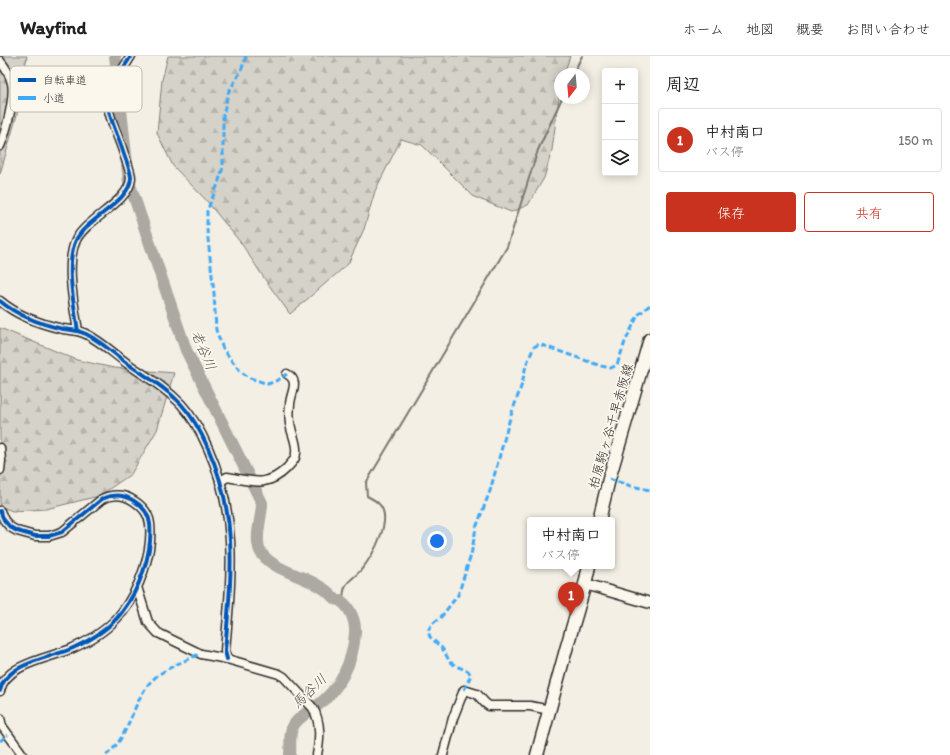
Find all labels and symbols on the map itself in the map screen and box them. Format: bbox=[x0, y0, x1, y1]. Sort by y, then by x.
legend bbox=[10, 66, 142, 112]
north arrow bbox=[554, 68, 590, 104]
text: 自転車道 bbox=[43, 74, 87, 87]
text: 小道 bbox=[43, 92, 65, 105]
water label: 老谷川 bbox=[188, 328, 220, 373]
street label: 柏原駒ヶ谷千早赤阪線 bbox=[585, 361, 636, 491]
your location bbox=[427, 531, 447, 551]
pin: 1 bbox=[558, 582, 584, 615]
water label: 馬谷川 bbox=[288, 671, 330, 712]

